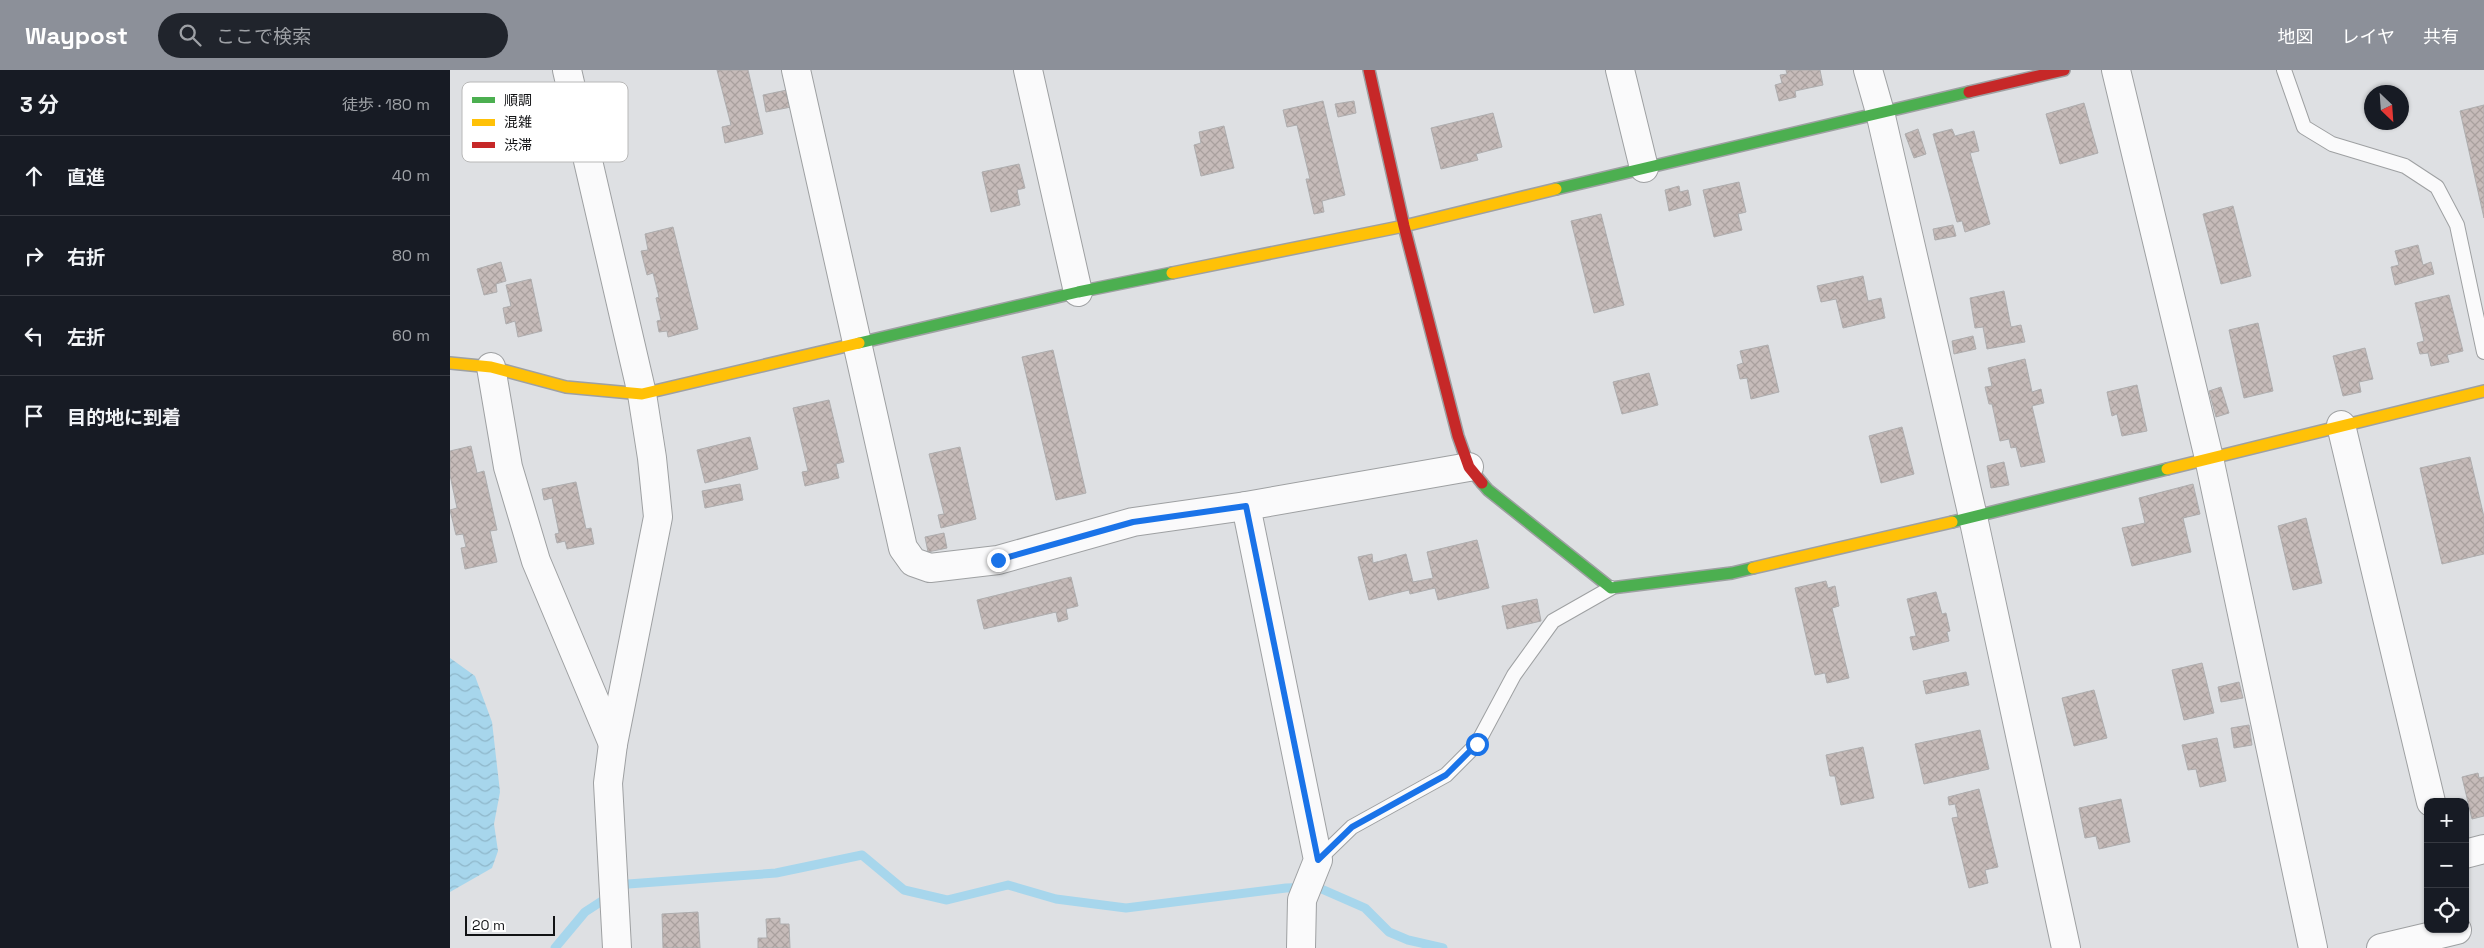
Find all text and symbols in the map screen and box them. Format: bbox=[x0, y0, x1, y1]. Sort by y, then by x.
search box bbox=[158, 13, 508, 58]
text: Waypost bbox=[25, 20, 128, 51]
icon: search bbox=[176, 21, 204, 49]
text: ここで検索 bbox=[216, 24, 311, 49]
text: 地図 bbox=[2278, 25, 2314, 48]
text: レイヤ bbox=[2342, 25, 2395, 48]
text: 共有 bbox=[2423, 25, 2459, 48]
legend bbox=[462, 82, 628, 162]
north arrow bbox=[2364, 85, 2409, 130]
text: 3 分 bbox=[20, 91, 59, 118]
text: 順調 bbox=[504, 91, 532, 109]
text: 徒歩 · 180 m bbox=[342, 94, 430, 115]
text: 混雑 bbox=[504, 113, 532, 131]
text: 渋滞 bbox=[504, 136, 532, 154]
icon: ahead bbox=[20, 162, 48, 190]
text: 直進 bbox=[67, 165, 105, 190]
text: 40 m bbox=[392, 165, 430, 186]
icon: right bbox=[20, 242, 48, 270]
text: 右折 bbox=[67, 245, 105, 270]
text: 80 m bbox=[392, 245, 430, 266]
icon: left bbox=[20, 322, 48, 350]
text: 左折 bbox=[67, 325, 105, 350]
text: 60 m bbox=[392, 325, 430, 346]
icon: arrive bbox=[20, 402, 48, 430]
text: 目的地に到着 bbox=[67, 405, 181, 430]
route end bbox=[987, 549, 1010, 572]
route start bbox=[1466, 733, 1489, 756]
map controls bbox=[2424, 798, 2469, 933]
button: + bbox=[2424, 798, 2469, 843]
button: − bbox=[2424, 843, 2469, 888]
button: locate bbox=[2424, 888, 2469, 933]
scale bar bbox=[465, 913, 555, 936]
text: 20 m bbox=[472, 916, 505, 934]

